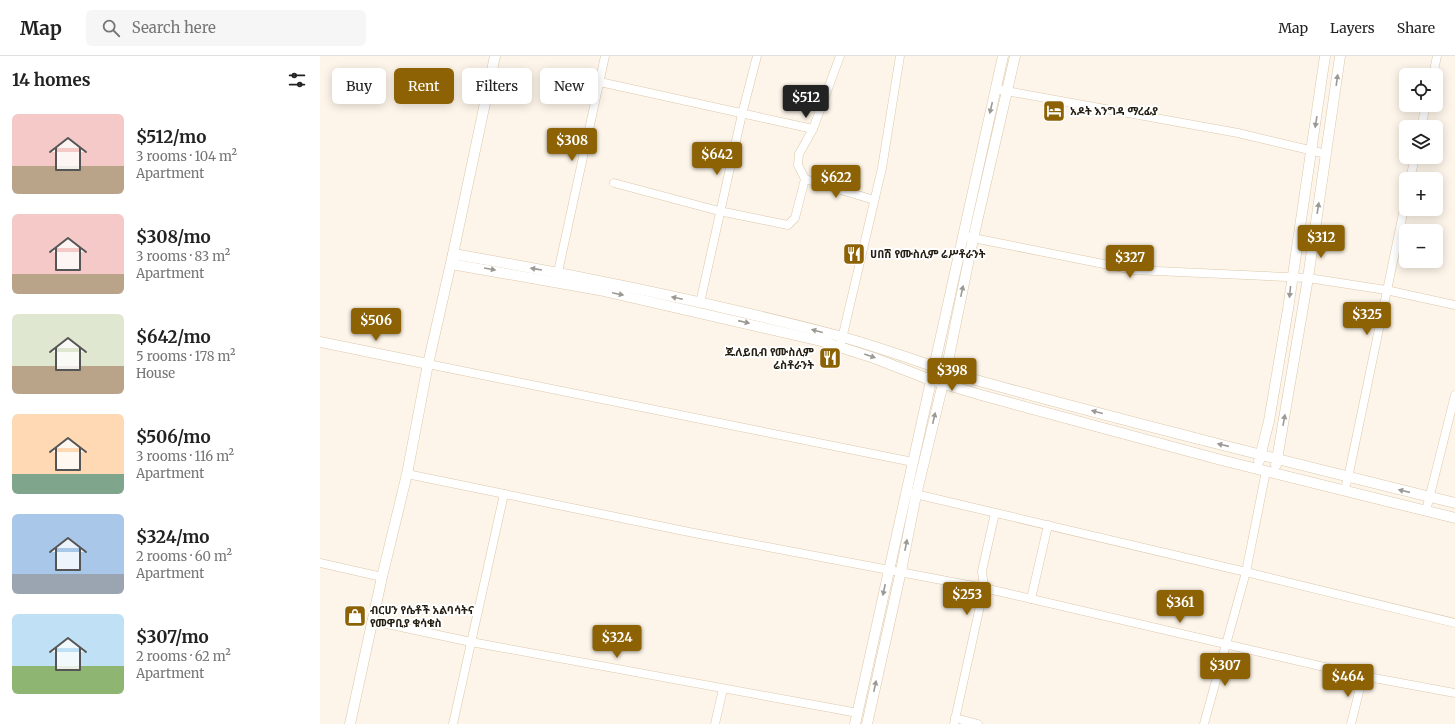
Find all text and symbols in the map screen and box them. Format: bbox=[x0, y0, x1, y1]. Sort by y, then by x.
search box bbox=[86, 10, 366, 46]
text: Map bbox=[20, 16, 62, 40]
icon: search bbox=[100, 17, 122, 39]
text: Search here bbox=[132, 18, 216, 37]
text: Map bbox=[1278, 19, 1308, 37]
text: Layers bbox=[1330, 19, 1375, 37]
text: Share bbox=[1397, 19, 1435, 37]
chip: Buy bbox=[332, 68, 386, 104]
chip: Rent bbox=[394, 68, 454, 104]
chip: Filters bbox=[462, 68, 532, 104]
chip: New bbox=[540, 68, 598, 104]
map controls bbox=[1399, 68, 1443, 268]
button: locate bbox=[1399, 68, 1443, 112]
text: 14 homes bbox=[12, 69, 90, 91]
icon: filters bbox=[286, 69, 308, 91]
one-way arrow bbox=[1334, 74, 1340, 86]
pin: $512 bbox=[782, 85, 830, 119]
text: $512 bbox=[792, 89, 820, 106]
hotel icon: አዶት እንግዳ ማረፊያ bbox=[1041, 98, 1067, 124]
one-way arrow bbox=[988, 102, 994, 114]
place label: አዶት እንግዳ ማረፊያ bbox=[1070, 104, 1158, 118]
one-way arrow bbox=[1313, 116, 1319, 128]
button: layers bbox=[1399, 120, 1443, 164]
text: $512/mo bbox=[136, 126, 206, 148]
pin: $308 bbox=[548, 128, 596, 162]
icon: home bbox=[44, 130, 92, 178]
text: $308 bbox=[556, 132, 588, 149]
pin: $642 bbox=[693, 142, 741, 176]
text: $642 bbox=[701, 146, 733, 163]
text: 3 rooms · 104 m² bbox=[136, 148, 237, 165]
text: Apartment bbox=[136, 165, 204, 182]
pin: $622 bbox=[812, 165, 860, 199]
text: $622 bbox=[820, 169, 852, 186]
button: + bbox=[1399, 172, 1443, 216]
one-way arrow bbox=[1315, 202, 1321, 215]
button: − bbox=[1399, 224, 1443, 268]
pin: $312 bbox=[1297, 225, 1345, 259]
text: $308/mo bbox=[136, 226, 211, 248]
text: $312 bbox=[1307, 229, 1335, 246]
icon: home bbox=[44, 230, 92, 278]
restaurant icon: ሀበሽ የሙስሊም ሬሥቶራንት bbox=[841, 241, 867, 267]
pin: $327 bbox=[1106, 245, 1154, 279]
place label: ሀበሽ የሙስሊም ሬሥቶራንት bbox=[870, 247, 986, 261]
text: 3 rooms · 83 m² bbox=[136, 248, 230, 265]
text: $327 bbox=[1115, 249, 1145, 266]
text: Apartment bbox=[136, 265, 204, 282]
one-way arrow bbox=[530, 266, 542, 272]
one-way arrow bbox=[484, 267, 496, 273]
one-way arrow bbox=[959, 285, 965, 297]
one-way arrow bbox=[1287, 286, 1293, 298]
one-way arrow bbox=[611, 291, 624, 297]
one-way arrow bbox=[671, 294, 683, 300]
pin: $325 bbox=[1343, 302, 1391, 336]
text: $325 bbox=[1352, 306, 1382, 323]
pin: $506 bbox=[352, 308, 400, 342]
text: $506 bbox=[360, 312, 392, 329]
one-way arrow bbox=[739, 319, 751, 325]
text: $642/mo bbox=[136, 326, 211, 348]
one-way arrow bbox=[811, 327, 823, 333]
icon: home bbox=[44, 330, 92, 378]
place label: ጁለይቢብ የሙስሊም ሬስቶራንት bbox=[725, 345, 814, 372]
restaurant icon: ጁለይቢብ የሙስሊም ሬስቶራንት bbox=[817, 345, 843, 371]
text: 5 rooms · 178 m² bbox=[136, 348, 235, 365]
one-way arrow bbox=[864, 354, 876, 360]
pin: $398 bbox=[928, 358, 976, 392]
text: $398 bbox=[936, 362, 968, 379]
text: House bbox=[136, 365, 175, 382]
one-way arrow bbox=[1091, 409, 1103, 415]
one-way arrow bbox=[932, 412, 938, 425]
one-way arrow bbox=[1281, 414, 1287, 426]
text: $506/mo bbox=[136, 426, 211, 448]
icon: home bbox=[44, 430, 92, 478]
one-way arrow bbox=[1217, 442, 1229, 448]
text: 3 rooms · 116 m² bbox=[136, 448, 234, 465]
text: Apartment bbox=[136, 465, 204, 482]
one-way arrow bbox=[1397, 487, 1410, 493]
text: $324/mo bbox=[136, 526, 209, 548]
icon: home bbox=[44, 530, 92, 578]
one-way arrow bbox=[904, 539, 910, 551]
text: 2 rooms · 60 m² bbox=[136, 548, 232, 565]
text: Apartment bbox=[136, 565, 204, 582]
pin: $253 bbox=[943, 582, 991, 616]
one-way arrow bbox=[881, 584, 887, 596]
text: $253 bbox=[952, 586, 982, 603]
pin: $361 bbox=[1156, 590, 1204, 624]
text: $361 bbox=[1166, 594, 1194, 611]
shop icon: ብርሀን የሴቶች አልባሳትና የመዋቢያ ቁሳቁስ bbox=[342, 603, 368, 629]
place label: ብርሀን የሴቶች አልባሳትና የመዋቢያ ቁሳቁስ bbox=[370, 603, 475, 630]
pin: $324 bbox=[593, 625, 641, 659]
text: $307/mo bbox=[136, 626, 209, 648]
text: $324 bbox=[602, 629, 632, 646]
icon: home bbox=[44, 630, 92, 678]
text: 2 rooms · 62 m² bbox=[136, 648, 231, 665]
pin: $307 bbox=[1201, 653, 1249, 687]
text: $307 bbox=[1209, 657, 1241, 674]
pin: $464 bbox=[1324, 664, 1372, 698]
text: Apartment bbox=[136, 665, 204, 682]
text: $464 bbox=[1332, 668, 1364, 685]
one-way arrow bbox=[873, 680, 879, 692]

